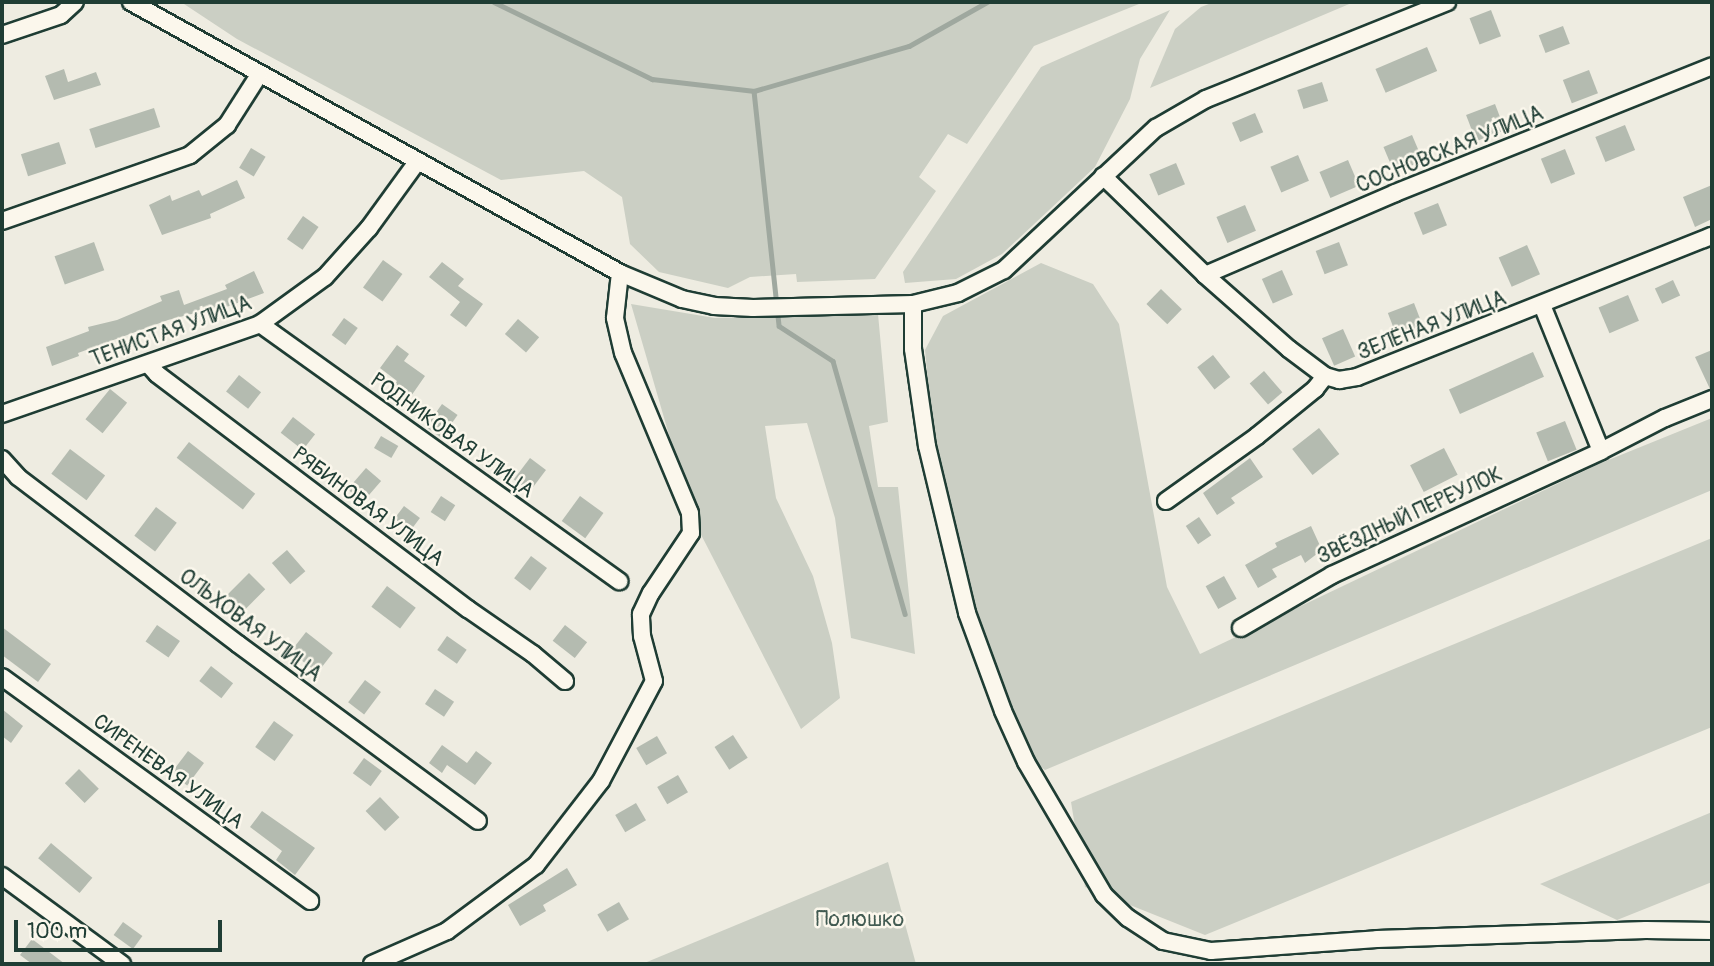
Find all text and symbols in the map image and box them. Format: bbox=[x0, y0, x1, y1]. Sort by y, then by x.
street label: СОСНОВСКАЯ УЛИЦА bbox=[1353, 101, 1547, 199]
street label: ЗЕЛЁНАЯ УЛИЦА bbox=[1354, 286, 1510, 366]
street label: ТЕНИСТАЯ УЛИЦА bbox=[87, 291, 255, 373]
street label: РОДНИКОВАЯ УЛИЦА bbox=[365, 368, 539, 504]
street label: РЯБИНОВАЯ УЛИЦА bbox=[287, 442, 449, 572]
street label: ЗВЁЗДНЫЙ ПЕРЕУЛОК bbox=[1313, 462, 1507, 570]
street label: ОЛЬХОВАЯ УЛИЦА bbox=[174, 564, 326, 688]
street label: СИРЕНЕВАЯ УЛИЦА bbox=[88, 709, 248, 835]
scale bar bbox=[18, 906, 226, 950]
park label: Полюшко bbox=[816, 907, 904, 933]
text: 100 m bbox=[27, 918, 87, 945]

